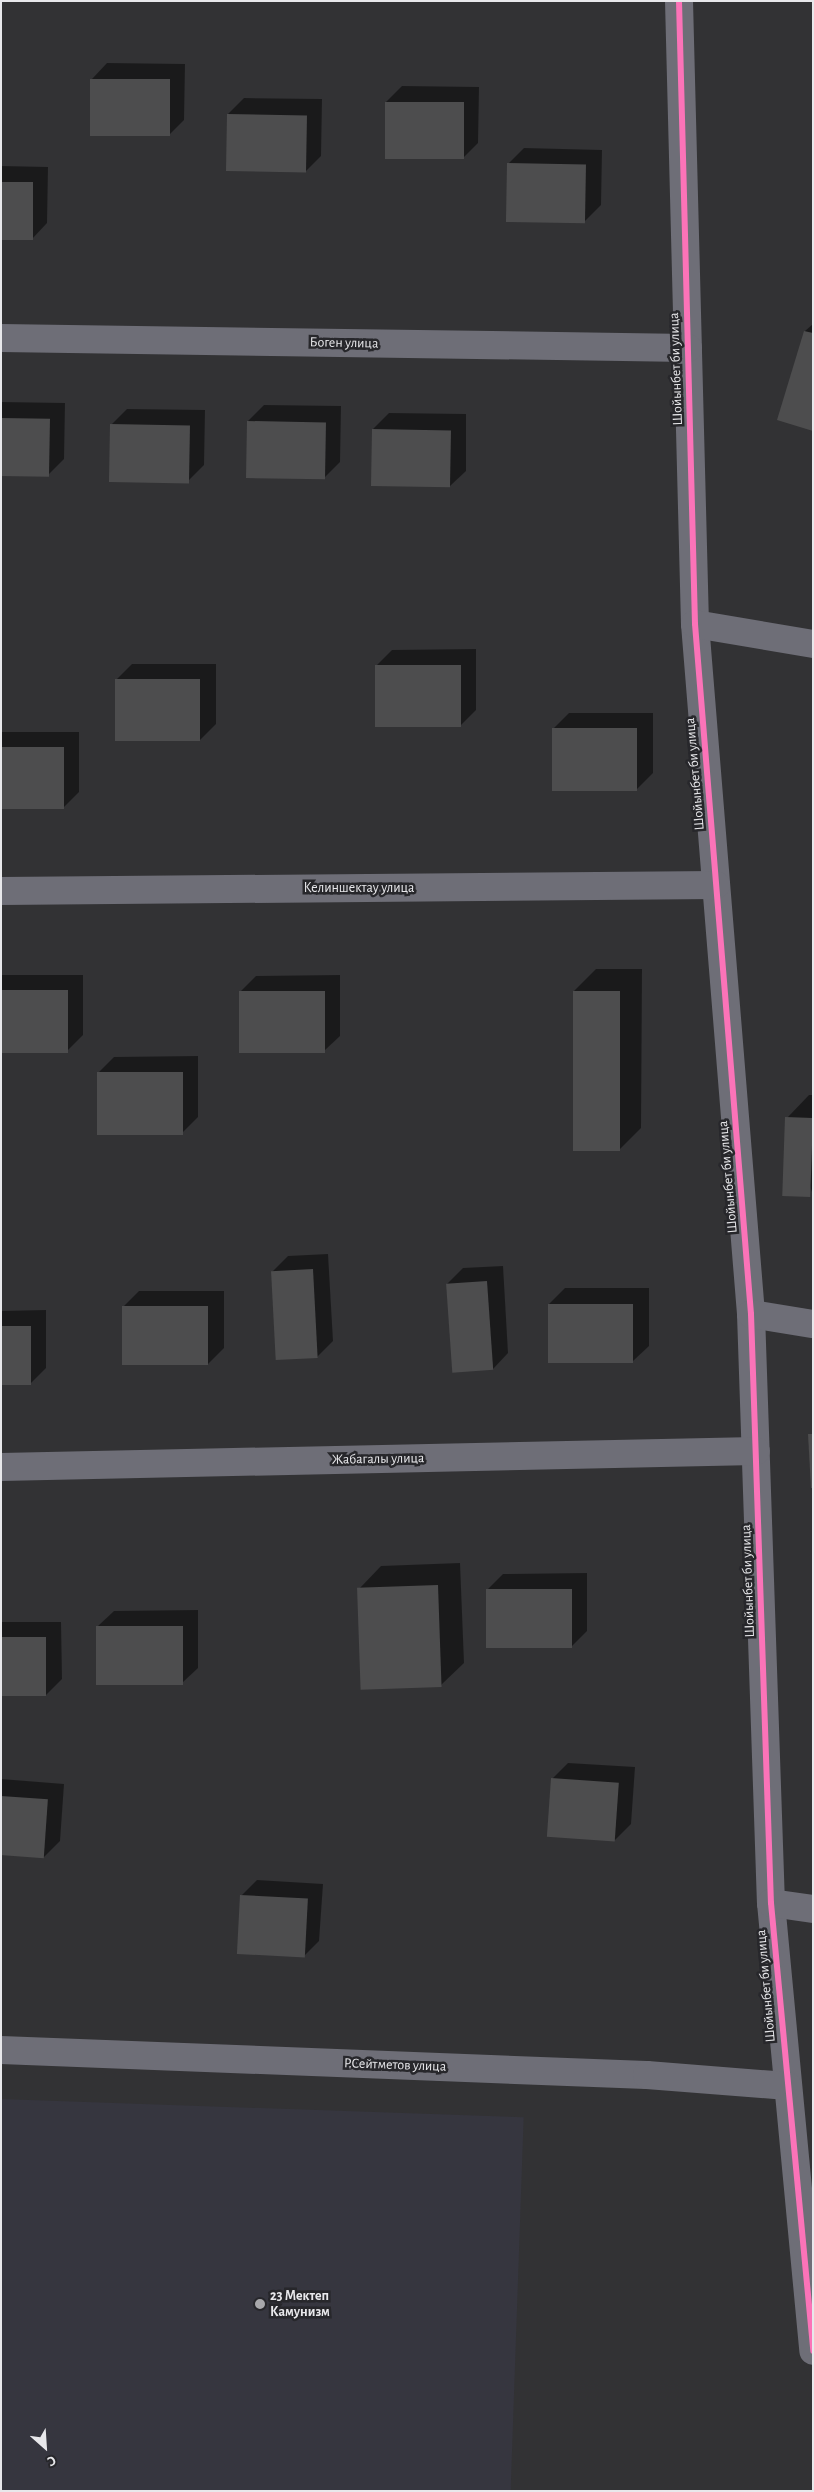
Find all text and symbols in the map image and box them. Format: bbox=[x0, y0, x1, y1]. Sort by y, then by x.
street label: Шойынбет би улица bbox=[666, 312, 686, 426]
street label: Боген улица bbox=[309, 334, 379, 352]
street label: Шойынбет би улица bbox=[682, 717, 708, 831]
street label: Келиншектау улица bbox=[304, 880, 414, 896]
street label: Шойынбет би улица bbox=[715, 1120, 741, 1234]
street label: Жабагалы улица bbox=[331, 1450, 425, 1468]
street label: Шойынбет би улица bbox=[738, 1524, 758, 1638]
street label: Шойынбет би улица bbox=[753, 1929, 779, 2043]
street label: Р.Сейтметов улица bbox=[343, 2055, 447, 2075]
place label: 23 Мектеп Камунизм bbox=[270, 2288, 330, 2320]
marker: 23 Мектеп Камунизм bbox=[254, 2298, 266, 2310]
north arrow bbox=[20, 2422, 70, 2472]
text: С bbox=[45, 2452, 58, 2468]

